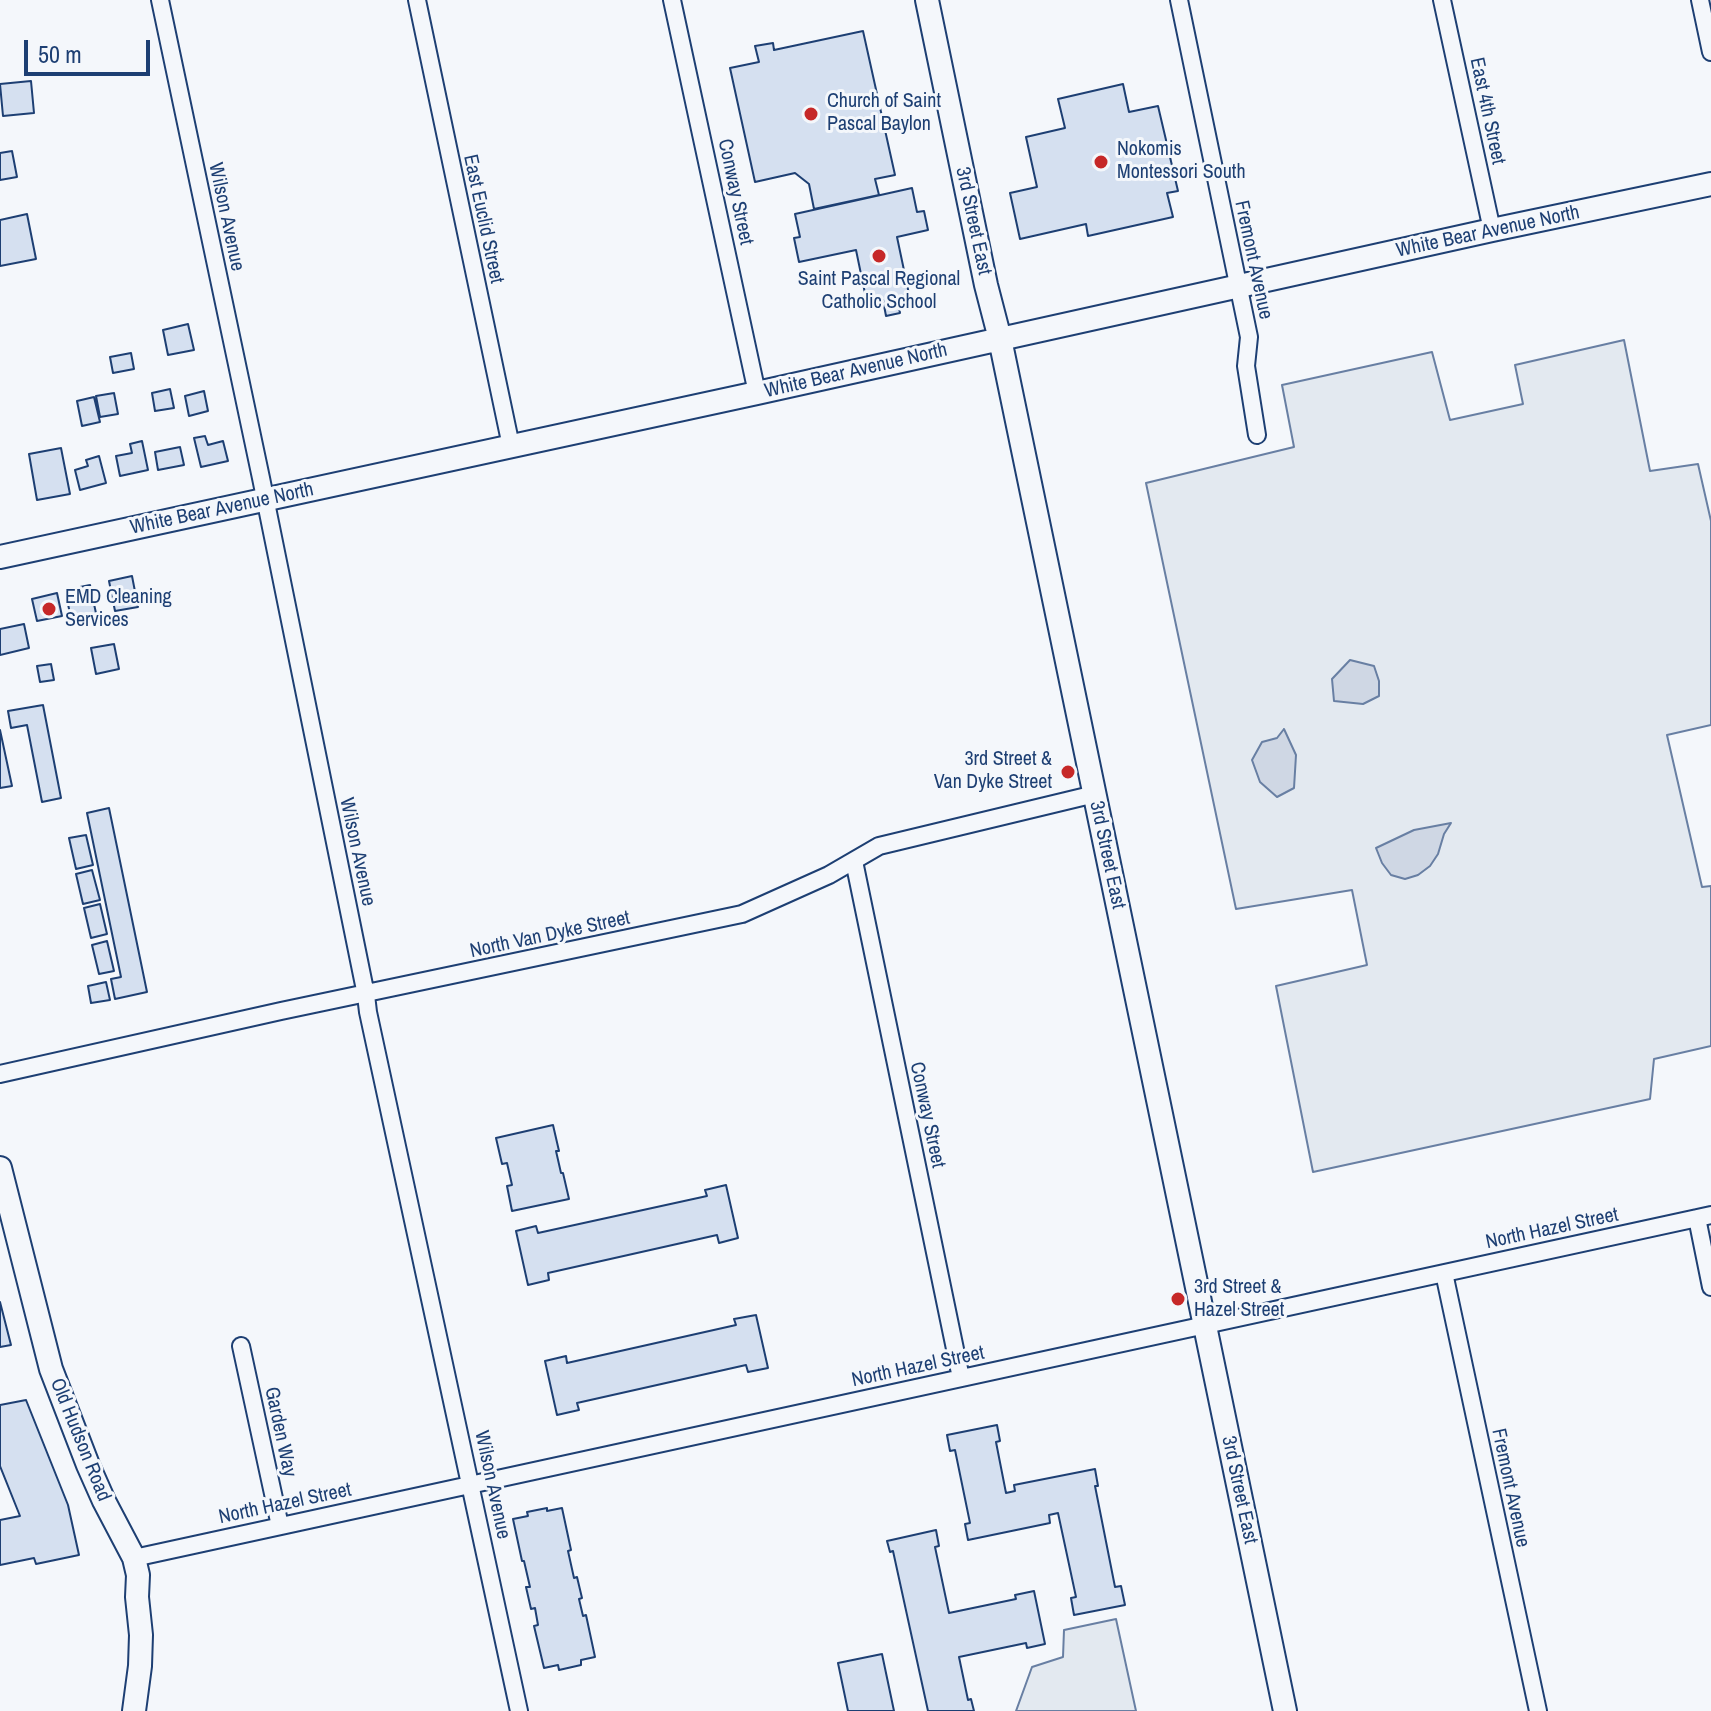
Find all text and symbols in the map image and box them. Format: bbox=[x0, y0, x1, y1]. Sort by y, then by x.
scale bar bbox=[28, 24, 154, 74]
text: 50 m bbox=[38, 38, 82, 70]
street label: East 4th Street bbox=[1464, 55, 1510, 167]
place label: Church of Saint Pascal Baylon bbox=[827, 90, 941, 137]
marker: Church of Saint Pascal Baylon bbox=[802, 105, 820, 123]
street label: Conway Street bbox=[712, 137, 758, 247]
place label: Nokomis Montessori South bbox=[1117, 138, 1246, 185]
street label: East Euclid Street bbox=[458, 152, 508, 286]
marker: Nokomis Montessori South bbox=[1092, 153, 1110, 171]
street label: Wilson Avenue bbox=[203, 161, 249, 273]
street label: 3rd Street East bbox=[950, 165, 996, 277]
street label: Fremont Avenue bbox=[1229, 198, 1277, 322]
street label: White Bear Avenue North bbox=[1394, 201, 1582, 263]
marker: Saint Pascal Regional Catholic School bbox=[870, 247, 888, 265]
place label: Saint Pascal Regional Catholic School bbox=[798, 268, 960, 315]
street label: White Bear Avenue North bbox=[762, 338, 950, 404]
street label: White Bear Avenue North bbox=[128, 478, 316, 540]
place label: EMD Cleaning Services bbox=[65, 586, 172, 633]
marker: EMD Cleaning Services bbox=[40, 600, 58, 618]
place label: 3rd Street & Van Dyke Street bbox=[934, 748, 1052, 795]
marker: 3rd Street & Van Dyke Street bbox=[1059, 763, 1077, 781]
street label: Wilson Avenue bbox=[334, 796, 380, 908]
street label: 3rd Street East bbox=[1084, 799, 1130, 911]
street label: North Van Dyke Street bbox=[468, 906, 632, 964]
street label: Conway Street bbox=[904, 1060, 950, 1170]
street label: North Hazel Street bbox=[1484, 1203, 1620, 1255]
place label: 3rd Street & Hazel Street bbox=[1194, 1276, 1284, 1323]
marker: 3rd Street & Hazel Street bbox=[1169, 1290, 1187, 1308]
street label: North Hazel Street bbox=[850, 1341, 986, 1393]
street label: Old Hudson Road bbox=[44, 1375, 116, 1505]
street label: Garden Way bbox=[259, 1385, 301, 1479]
street label: Fremont Avenue bbox=[1486, 1426, 1534, 1550]
street label: Wilson Avenue bbox=[469, 1429, 515, 1541]
street label: 3rd Street East bbox=[1216, 1434, 1262, 1546]
street label: North Hazel Street bbox=[217, 1478, 353, 1530]

